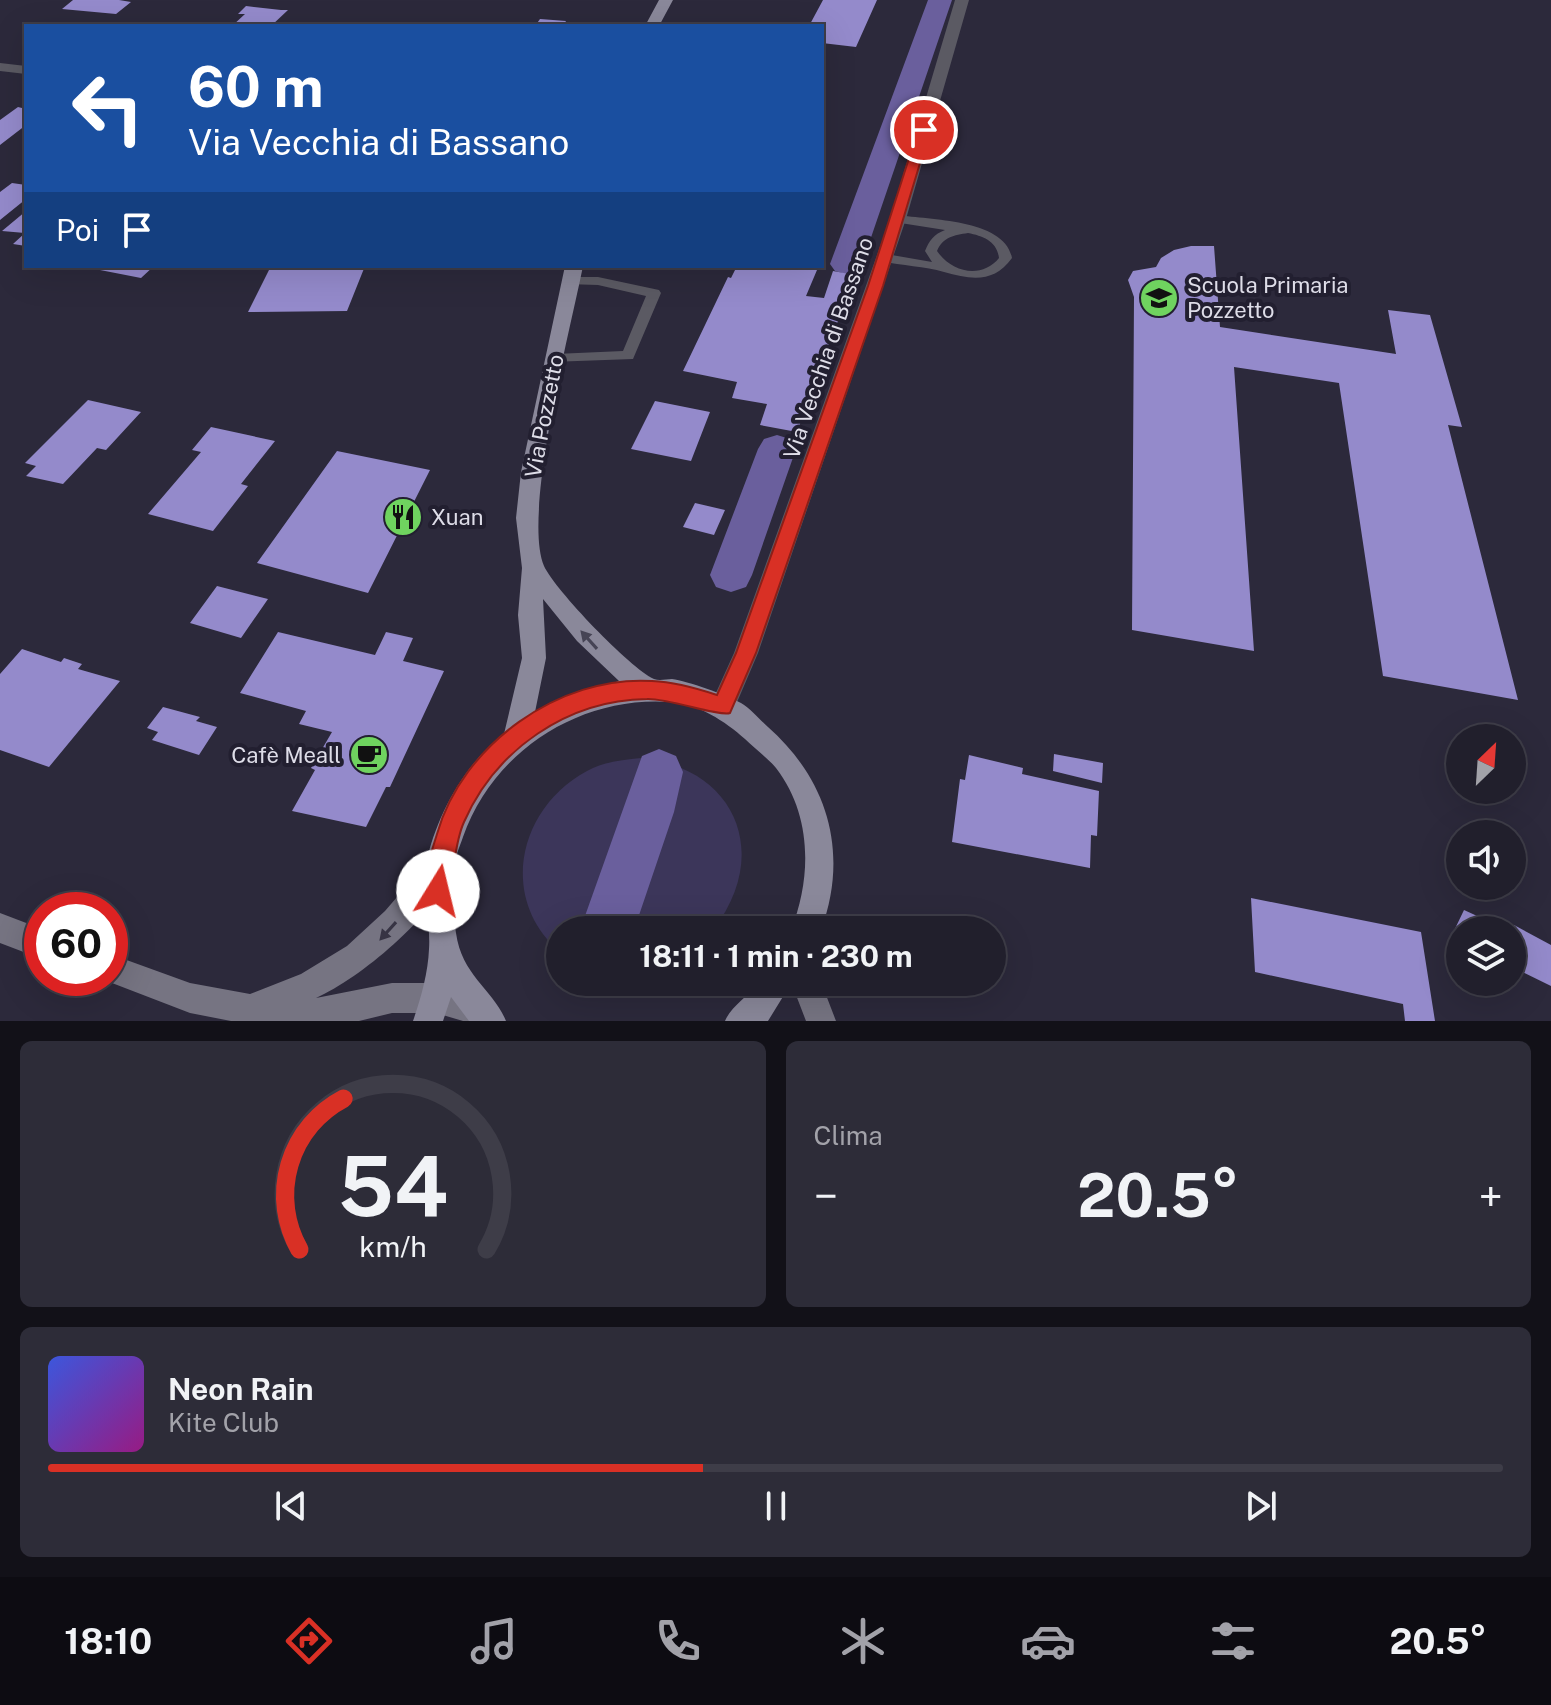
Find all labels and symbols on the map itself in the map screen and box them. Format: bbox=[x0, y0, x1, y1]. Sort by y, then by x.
pin bbox=[890, 96, 958, 164]
street label: Via Vecchia di Bassano bbox=[778, 234, 878, 462]
place label: Scuola Primaria Pozzetto bbox=[1187, 272, 1349, 323]
school or university icon: Scuola Primaria Pozzetto bbox=[1138, 277, 1180, 319]
street label: Via Pozzetto bbox=[519, 352, 569, 480]
restaurant icon: Xuan bbox=[382, 496, 424, 538]
place label: Xuan bbox=[431, 504, 483, 530]
one-way arrow bbox=[581, 631, 599, 650]
north arrow bbox=[1446, 724, 1526, 804]
cafe icon: Cafè Meall bbox=[348, 734, 390, 776]
place label: Cafè Meall bbox=[231, 742, 341, 768]
position arrow bbox=[396, 849, 480, 933]
speed limit sign: 60 bbox=[24, 892, 128, 996]
one-way arrow bbox=[380, 921, 398, 940]

